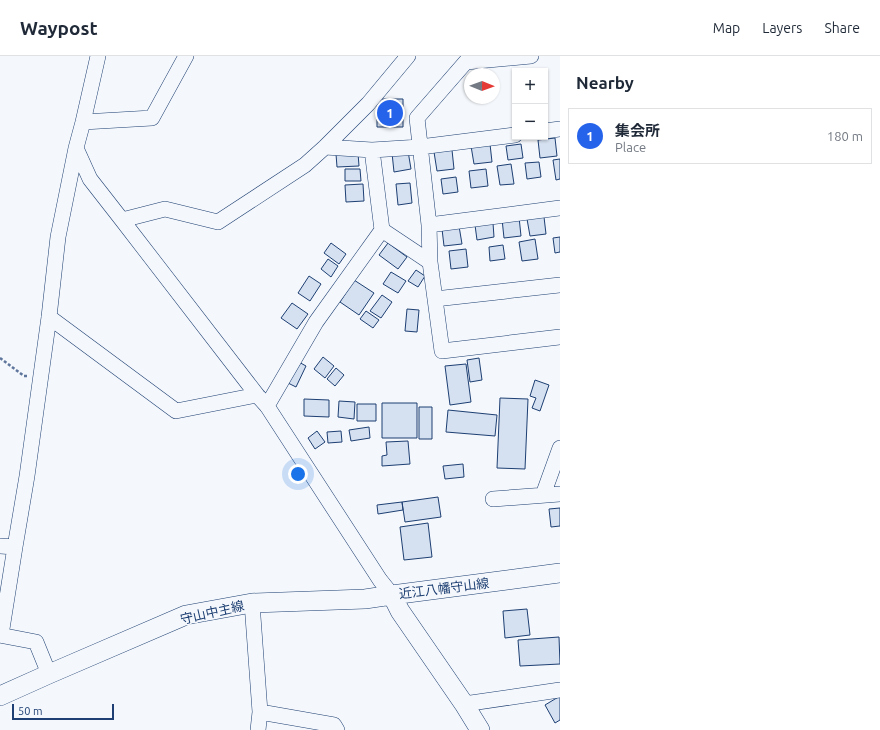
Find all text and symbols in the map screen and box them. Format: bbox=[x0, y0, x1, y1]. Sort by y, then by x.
text: Waypost bbox=[20, 17, 98, 39]
text: Map bbox=[713, 20, 740, 36]
text: Layers bbox=[762, 20, 802, 36]
text: Share bbox=[824, 20, 860, 36]
north arrow bbox=[464, 68, 500, 104]
map controls bbox=[512, 68, 548, 140]
button: + bbox=[512, 68, 548, 104]
text: Nearby bbox=[576, 73, 634, 92]
pin: 1 bbox=[377, 98, 403, 128]
button: − bbox=[512, 104, 548, 140]
text: 集会所 bbox=[615, 122, 660, 139]
text: 1 bbox=[586, 129, 594, 143]
text: 180 m bbox=[827, 129, 863, 143]
text: Place bbox=[615, 140, 646, 154]
your location bbox=[288, 464, 308, 484]
street label: 近江八幡守山線 bbox=[398, 576, 490, 600]
street label: 守山中主線 bbox=[179, 598, 245, 626]
scale bar bbox=[12, 702, 114, 721]
text: 50 m bbox=[18, 705, 42, 717]

